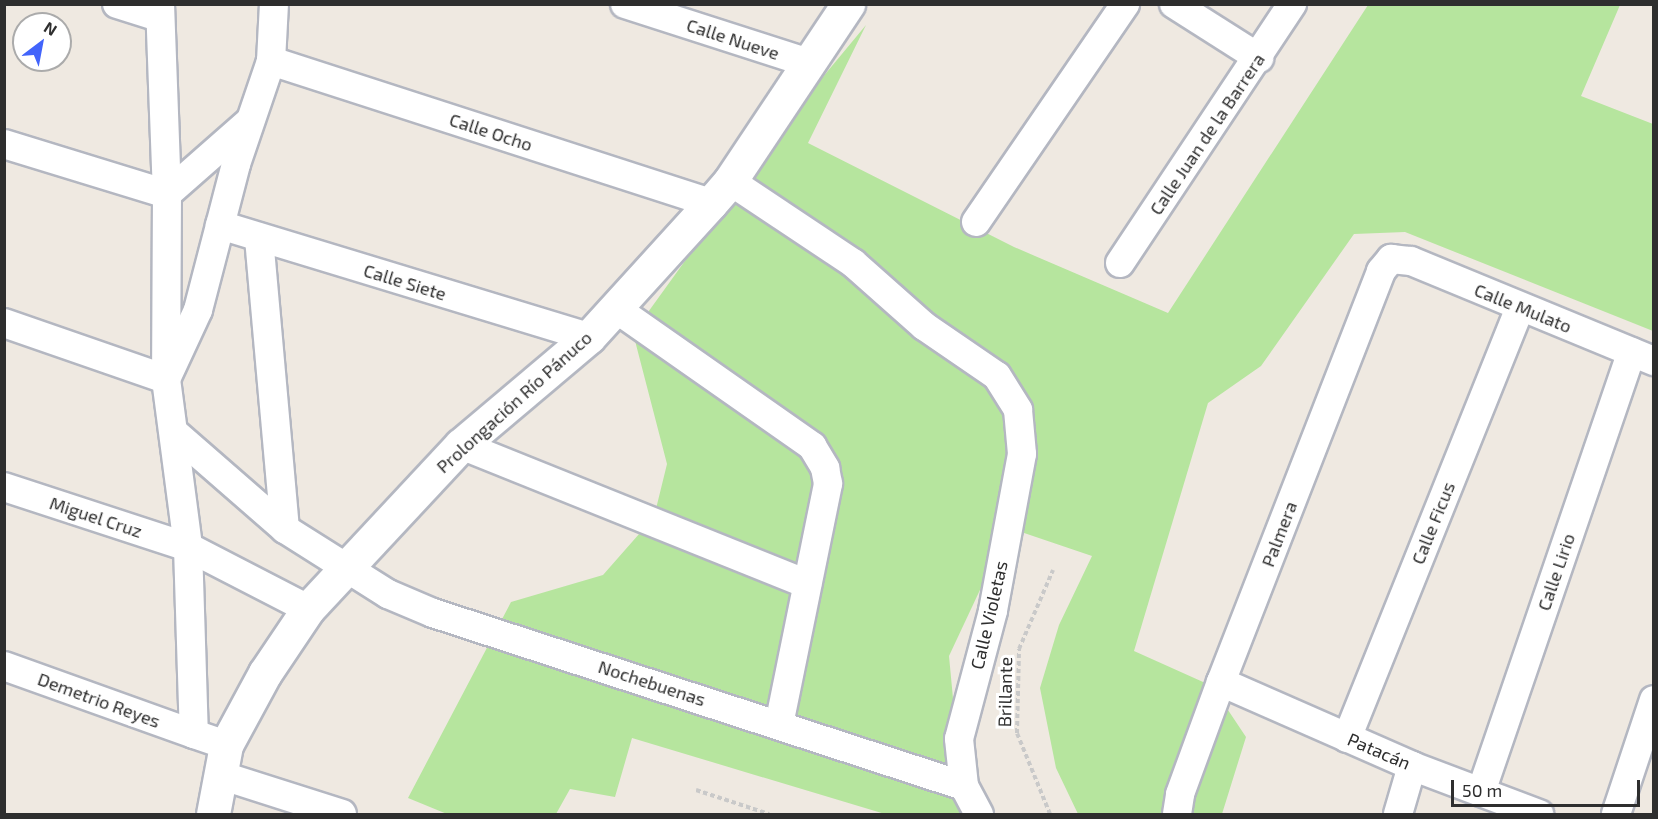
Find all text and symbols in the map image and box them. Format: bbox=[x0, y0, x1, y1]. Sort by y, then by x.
north arrow bbox=[12, 12, 72, 72]
street label: Calle Nueve bbox=[684, 14, 782, 64]
text: N bbox=[41, 17, 61, 39]
street label: Calle Juan de la Barrera bbox=[1145, 49, 1269, 219]
street label: Calle Ocho bbox=[447, 108, 535, 156]
street label: Calle Siete bbox=[361, 259, 449, 305]
street label: Calle Mulato bbox=[1471, 279, 1575, 337]
street label: Prolongación Río Pánuco bbox=[432, 327, 596, 477]
street label: Calle Ficus bbox=[1407, 479, 1459, 567]
street label: Miguel Cruz bbox=[47, 492, 145, 542]
street label: Palmera bbox=[1257, 498, 1301, 570]
street label: Calle Lirio bbox=[1533, 531, 1579, 613]
street label: Calle Violetas bbox=[966, 558, 1012, 672]
street label: Nochebuenas bbox=[596, 655, 708, 711]
street label: Brillante bbox=[994, 657, 1016, 727]
street label: Demetrio Reyes bbox=[35, 668, 163, 732]
street label: Patacán bbox=[1344, 728, 1414, 774]
scale bar bbox=[1454, 768, 1643, 806]
text: 50 m bbox=[1462, 779, 1502, 801]

